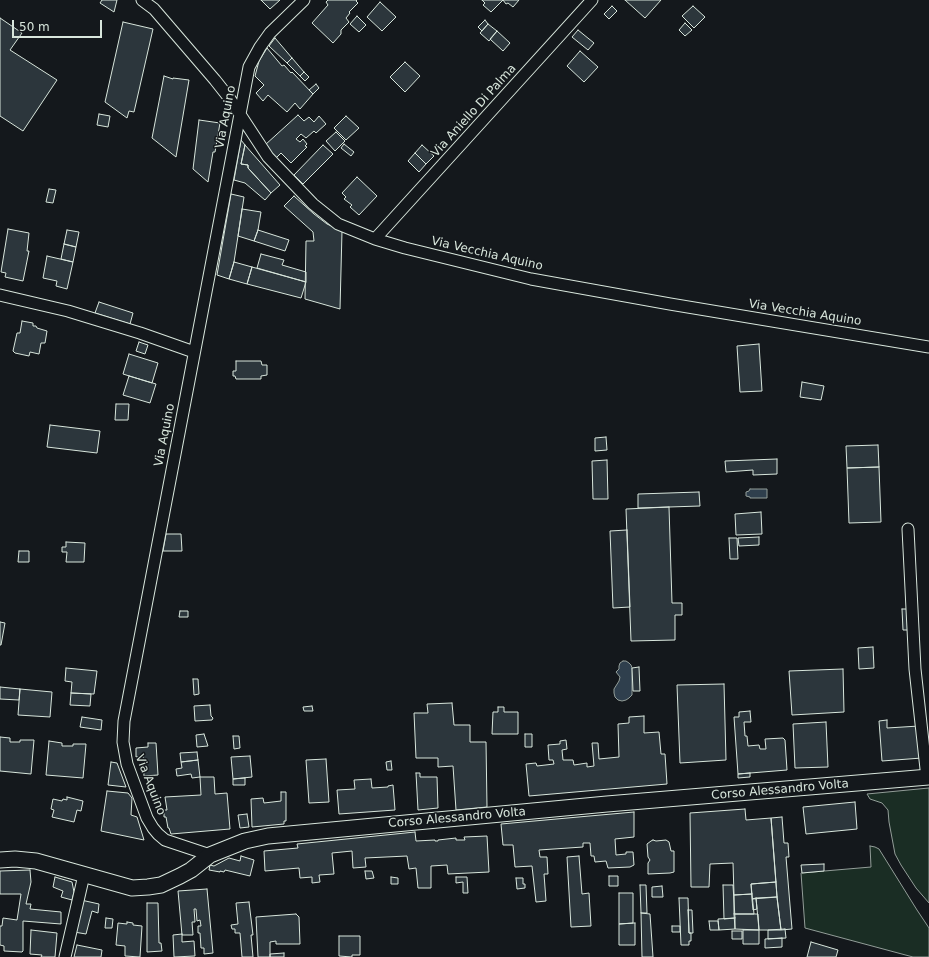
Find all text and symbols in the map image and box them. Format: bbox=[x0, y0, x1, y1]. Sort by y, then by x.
scale bar bbox=[14, 12, 104, 38]
text: 50 m bbox=[19, 20, 50, 34]
street label: Via Aniello Di Palma bbox=[429, 62, 519, 160]
street label: Via Aquino bbox=[213, 84, 239, 150]
street label: Via Vecchia Aquino bbox=[430, 234, 544, 274]
street label: Via Vecchia Aquino bbox=[748, 297, 862, 329]
street label: Via Aquino bbox=[152, 402, 178, 468]
street label: Via Aquino bbox=[132, 753, 168, 817]
street label: Corso Alessandro Volta bbox=[711, 777, 849, 803]
street label: Corso Alessandro Volta bbox=[388, 805, 526, 831]

